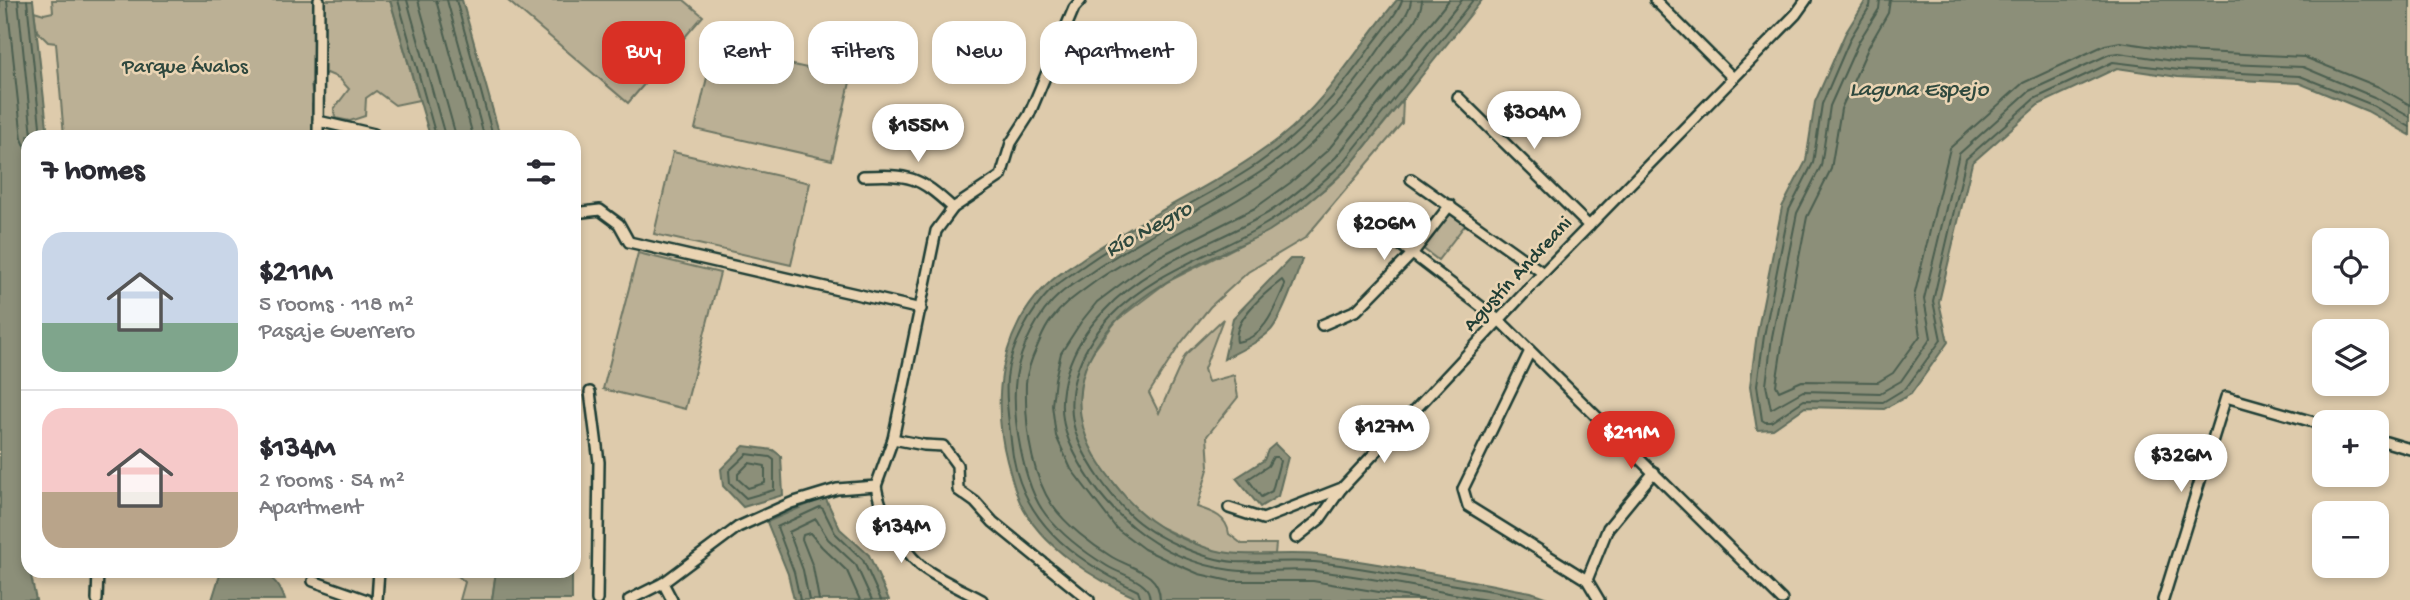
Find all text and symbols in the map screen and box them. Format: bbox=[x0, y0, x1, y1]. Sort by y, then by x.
chip: Buy bbox=[602, 21, 685, 84]
chip: Rent bbox=[699, 21, 794, 84]
chip: Filters bbox=[808, 21, 918, 84]
chip: New bbox=[932, 21, 1026, 84]
chip: Apartment bbox=[1040, 21, 1197, 84]
park label: Parque Ávalos bbox=[121, 55, 249, 81]
water label: Laguna Espejo bbox=[1850, 77, 1989, 104]
pin: $304M bbox=[1485, 92, 1583, 151]
text: $304M bbox=[1503, 100, 1565, 127]
pin: $155M bbox=[869, 104, 967, 164]
text: $155M bbox=[888, 113, 948, 140]
icon: filters bbox=[522, 153, 560, 191]
text: 7 homes bbox=[42, 155, 144, 190]
water label: Río Negro bbox=[1101, 195, 1198, 264]
pin: $206M bbox=[1335, 202, 1433, 262]
text: $206M bbox=[1353, 211, 1415, 238]
street label: Agustín Andreani bbox=[1459, 212, 1579, 338]
map controls bbox=[2312, 228, 2389, 578]
button: locate bbox=[2312, 228, 2389, 305]
text: $211M bbox=[259, 257, 332, 292]
icon: home bbox=[98, 260, 182, 344]
text: 5 rooms · 118 m² bbox=[259, 292, 414, 319]
text: Pasaje Guerrero bbox=[259, 319, 415, 346]
button: layers bbox=[2312, 319, 2389, 396]
pin: $127M bbox=[1335, 406, 1433, 465]
button: + bbox=[2312, 410, 2389, 487]
pin: $211M bbox=[1582, 412, 1680, 471]
text: $127M bbox=[1355, 414, 1413, 441]
text: $211M bbox=[1603, 420, 1659, 447]
text: $134M bbox=[259, 433, 335, 468]
pin: $326M bbox=[2132, 434, 2230, 494]
icon: home bbox=[98, 436, 182, 520]
text: $326M bbox=[2150, 443, 2212, 470]
text: 2 rooms · 54 m² bbox=[259, 468, 405, 495]
text: Apartment bbox=[259, 495, 363, 522]
button: − bbox=[2312, 501, 2389, 578]
pin: $134M bbox=[852, 505, 950, 565]
text: $134M bbox=[872, 514, 930, 541]

